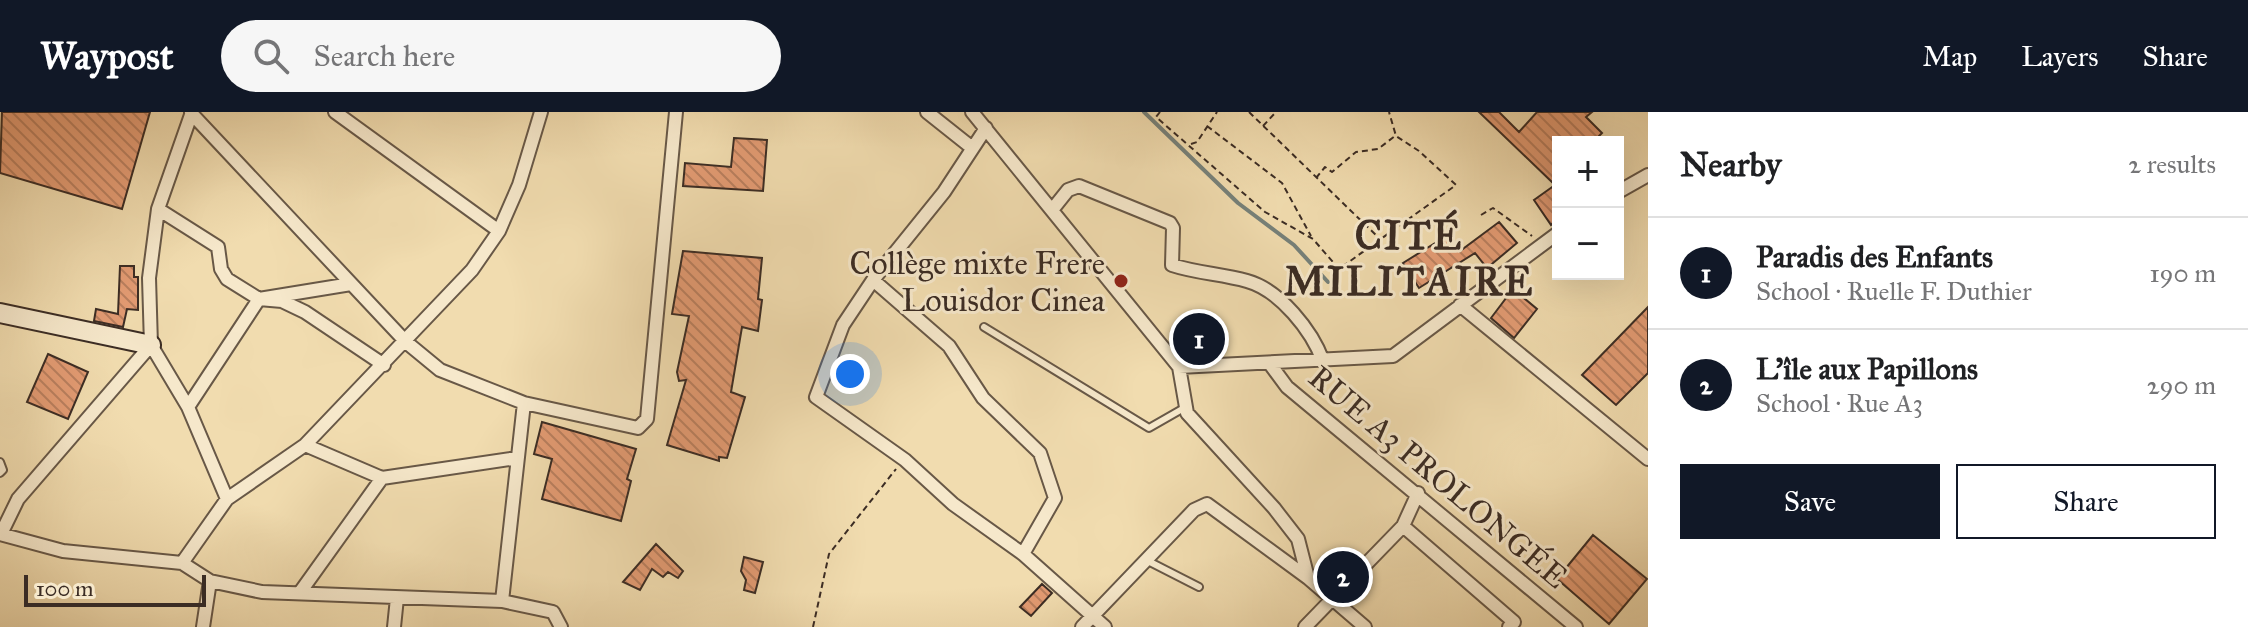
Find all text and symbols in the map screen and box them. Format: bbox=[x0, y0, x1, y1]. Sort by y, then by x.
search box bbox=[221, 20, 781, 92]
text: Waypost bbox=[40, 33, 173, 79]
icon: search bbox=[249, 34, 293, 78]
text: Search here bbox=[313, 38, 455, 74]
text: Map bbox=[1922, 39, 1977, 74]
text: Layers bbox=[2021, 39, 2099, 74]
text: Share bbox=[2143, 39, 2208, 74]
map controls bbox=[1552, 136, 1624, 280]
button: + bbox=[1552, 136, 1624, 208]
text: Nearby bbox=[1680, 144, 1782, 185]
text: 2 results bbox=[2128, 148, 2216, 180]
button: − bbox=[1552, 208, 1624, 280]
district label: CITÉ MILITAIRE bbox=[1284, 209, 1534, 306]
text: Paradis des Enfants bbox=[1756, 239, 1993, 275]
place label: Collège mixte Frere Louisdor Cinea bbox=[849, 244, 1105, 320]
text: 1 bbox=[1701, 257, 1711, 289]
text: 190 m bbox=[2149, 257, 2216, 289]
marker: Collège mixte Frere Louisdor Cinea bbox=[1112, 272, 1130, 290]
text: School · Ruelle F. Duthier bbox=[1756, 275, 2032, 307]
pin: 1 bbox=[1173, 309, 1225, 369]
text: L'île aux Papillons bbox=[1756, 351, 1978, 387]
your location bbox=[830, 354, 870, 394]
street label: RUE A3 PROLONGÉE bbox=[1301, 357, 1576, 597]
text: 2 bbox=[1700, 369, 1712, 401]
text: 290 m bbox=[2147, 369, 2216, 401]
text: School · Rue A3 bbox=[1756, 387, 1923, 419]
button: Save bbox=[1680, 464, 1940, 539]
button: Share bbox=[1956, 464, 2216, 539]
pin: 2 bbox=[1317, 547, 1369, 607]
scale bar bbox=[24, 571, 206, 607]
text: 100 m bbox=[36, 575, 93, 602]

